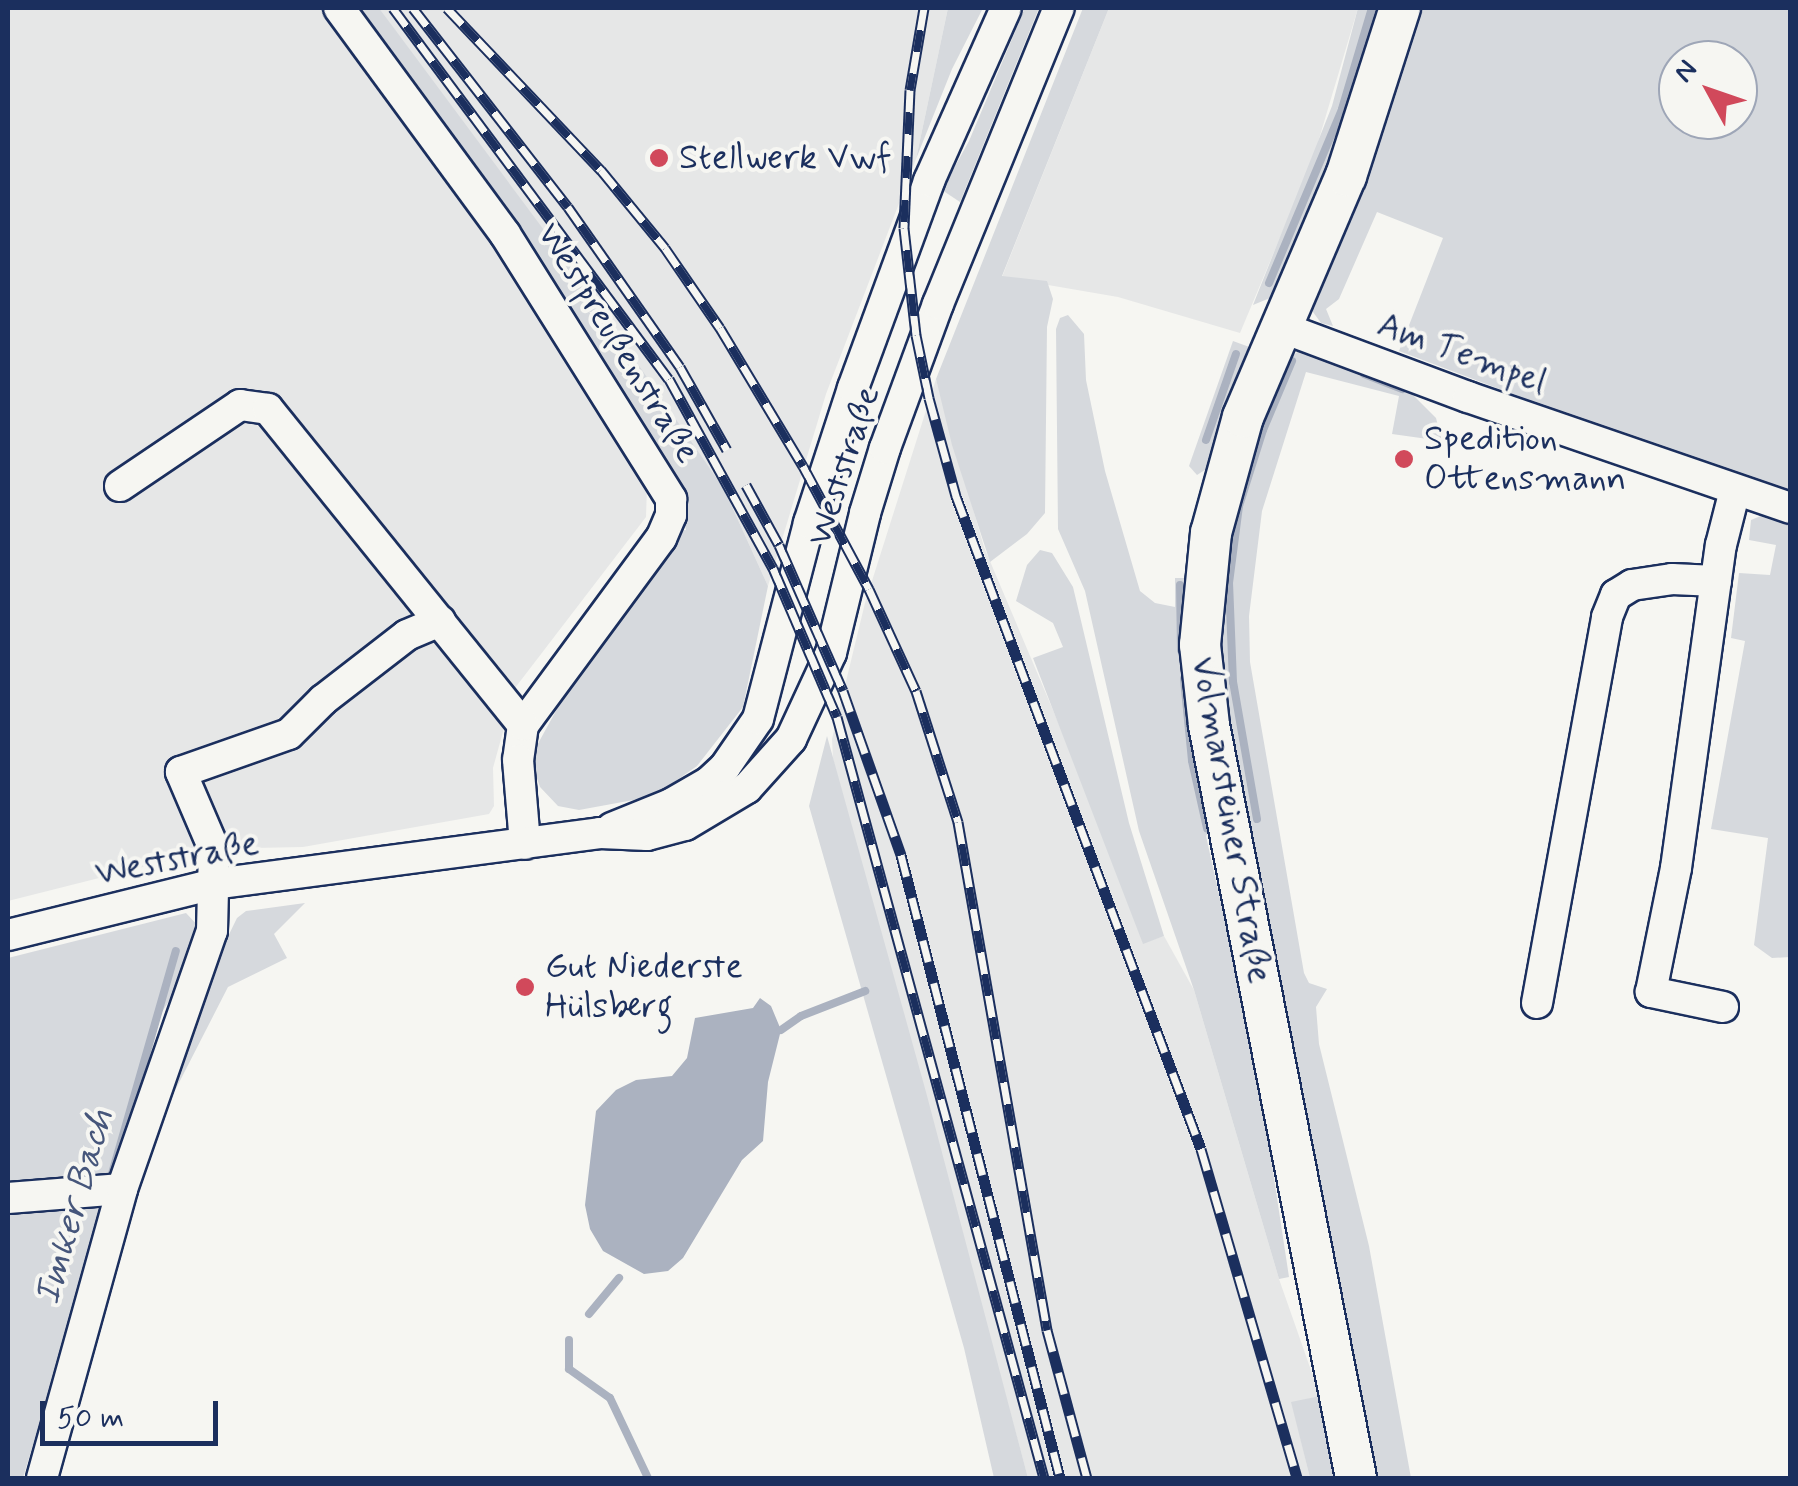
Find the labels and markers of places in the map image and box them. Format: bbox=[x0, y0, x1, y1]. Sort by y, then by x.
place label: Stellwerk Vwf bbox=[679, 137, 885, 179]
marker: Stellwerk Vwf bbox=[648, 147, 670, 169]
place label: Spedition Ottensmann bbox=[1424, 418, 1626, 500]
marker: Spedition Ottensmann bbox=[1393, 448, 1415, 470]
place label: Gut Niederste Hülsberg bbox=[545, 946, 745, 1028]
marker: Gut Niederste Hülsberg bbox=[514, 976, 536, 998]

